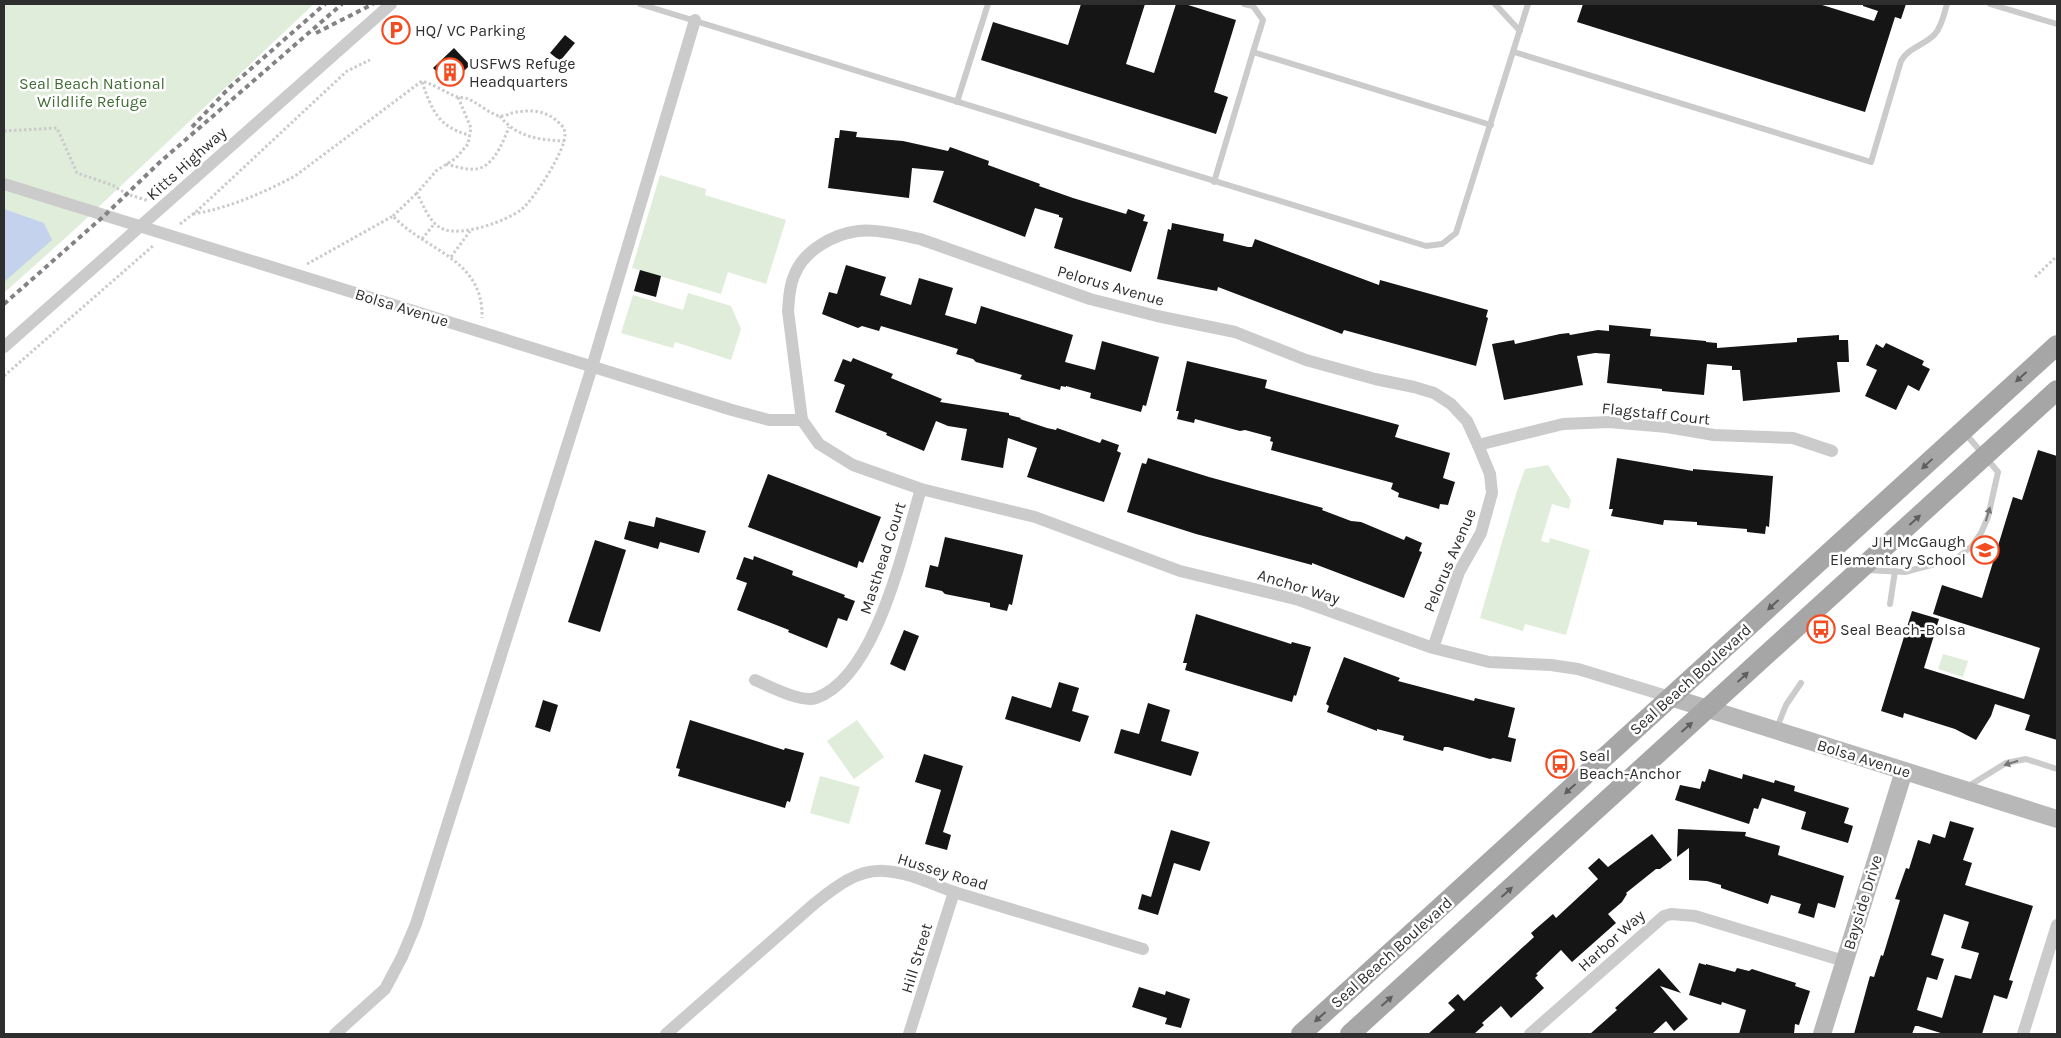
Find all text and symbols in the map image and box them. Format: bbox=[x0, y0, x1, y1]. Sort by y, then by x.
parking icon: HQ/ VC Parking bbox=[381, 15, 411, 45]
place label: HQ/ VC Parking bbox=[415, 21, 525, 40]
place label: USFWS Refuge Headquarters bbox=[469, 54, 576, 91]
building icon: USFWS Refuge Headquarters bbox=[435, 57, 465, 87]
park label: Seal Beach National Wildlife Refuge bbox=[19, 74, 165, 111]
street label: Kitts Highway bbox=[143, 122, 231, 204]
street label: Pelorus Avenue bbox=[1055, 261, 1167, 310]
street label: Bolsa Avenue bbox=[353, 284, 451, 331]
one-way arrow bbox=[2015, 372, 2028, 383]
street label: Flagstaff Court bbox=[1601, 398, 1711, 429]
one-way arrow bbox=[1921, 458, 1933, 470]
street label: Masthead Court bbox=[855, 500, 910, 617]
street label: Pelorus Avenue bbox=[1419, 506, 1480, 615]
one-way arrow bbox=[1984, 507, 1992, 522]
one-way arrow bbox=[1908, 514, 1920, 526]
place label: J H McGaugh Elementary School bbox=[1830, 532, 1966, 569]
school or university icon: J H McGaugh Elementary School bbox=[1970, 535, 2000, 565]
street label: Anchor Way bbox=[1255, 565, 1343, 608]
one-way arrow bbox=[1767, 599, 1780, 610]
bus stop icon: Seal Beach-Bolsa bbox=[1806, 614, 1836, 644]
street label: Seal Beach Boulevard bbox=[1626, 620, 1755, 739]
place label: Seal Beach-Bolsa bbox=[1840, 620, 1966, 639]
one-way arrow bbox=[1737, 671, 1749, 683]
one-way arrow bbox=[1681, 722, 1694, 733]
street label: Bolsa Avenue bbox=[1815, 735, 1913, 782]
place label: Seal Beach-Anchor bbox=[1579, 746, 1681, 783]
bus stop icon: Seal Beach-Anchor bbox=[1545, 749, 1575, 779]
one-way arrow bbox=[2003, 759, 2018, 767]
one-way arrow bbox=[1564, 783, 1576, 795]
street label: Hussey Road bbox=[895, 849, 990, 894]
street label: Bayside Drive bbox=[1839, 852, 1886, 952]
one-way arrow bbox=[1500, 886, 1512, 898]
street label: Seal Beach Boulevard bbox=[1327, 893, 1456, 1012]
street label: Harbor Way bbox=[1574, 905, 1649, 975]
street label: Hill Street bbox=[897, 921, 936, 995]
one-way arrow bbox=[1380, 996, 1393, 1007]
one-way arrow bbox=[1315, 1011, 1327, 1023]

